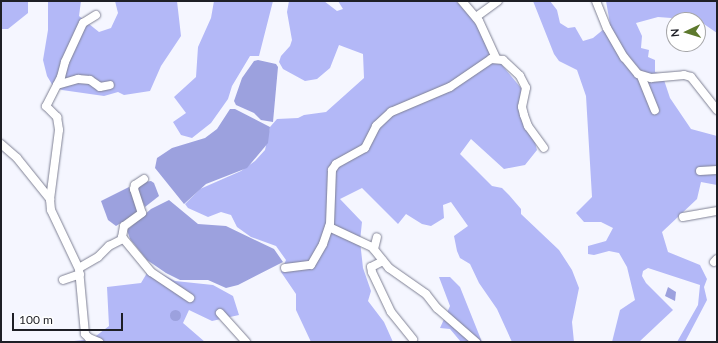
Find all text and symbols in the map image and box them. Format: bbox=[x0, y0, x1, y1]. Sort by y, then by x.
north arrow bbox=[666, 12, 706, 52]
text: N bbox=[668, 28, 681, 37]
scale bar bbox=[14, 305, 125, 331]
text: 100 m bbox=[19, 312, 53, 327]

